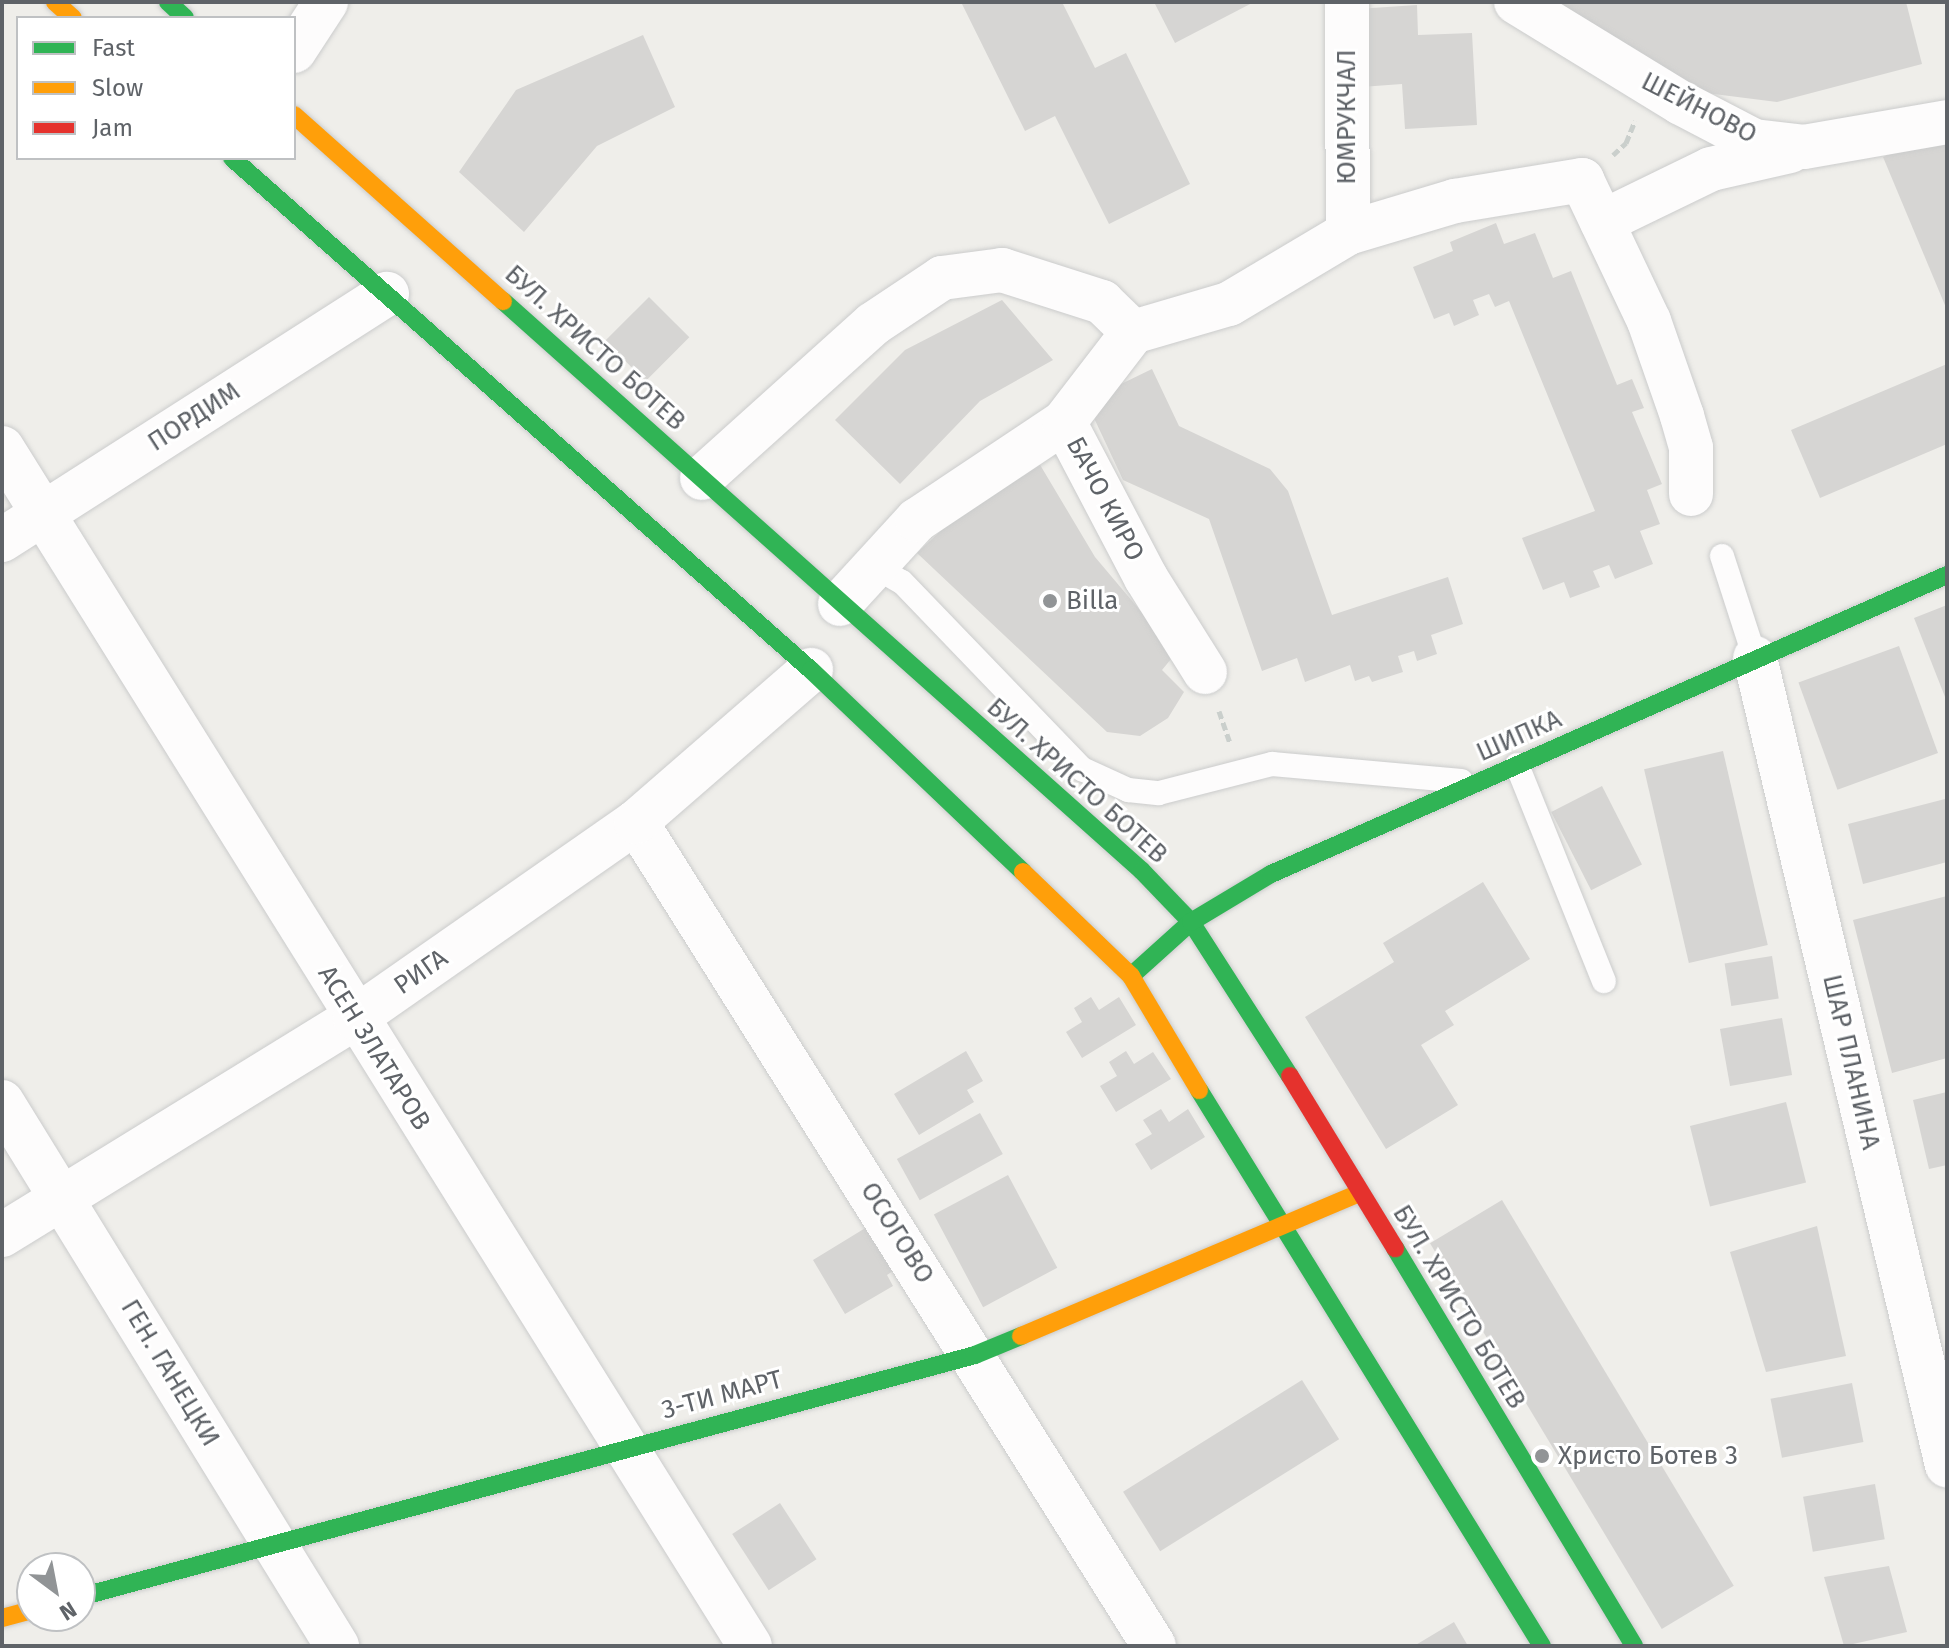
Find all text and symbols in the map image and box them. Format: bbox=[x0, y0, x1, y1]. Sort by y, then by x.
legend bbox=[16, 16, 296, 160]
text: Fast bbox=[92, 34, 135, 62]
street label: ЮМРУКЧАЛ bbox=[1331, 49, 1363, 185]
street label: ШЕЙНОВО bbox=[1636, 66, 1762, 150]
text: Slow bbox=[92, 74, 143, 102]
text: Jam bbox=[92, 114, 133, 142]
street label: БУЛ. ХРИСТО БОТЕВ bbox=[498, 259, 692, 437]
street label: ПОРДИМ bbox=[142, 376, 246, 458]
street label: БАЧО КИРО bbox=[1059, 432, 1151, 566]
place label: Billa bbox=[1066, 585, 1118, 617]
marker: Billa bbox=[1041, 592, 1059, 610]
street label: БУЛ. ХРИСТО БОТЕВ bbox=[980, 692, 1174, 870]
street label: ШИПКА bbox=[1472, 704, 1566, 768]
street label: РИГА bbox=[388, 942, 454, 1002]
street label: АСЕН ЗЛАТАРОВ bbox=[311, 960, 437, 1136]
street label: ШАР ПЛАНИНА bbox=[1816, 972, 1886, 1152]
street label: ОСОГОВО bbox=[854, 1177, 940, 1289]
street label: БУЛ. ХРИСТО БОТЕВ bbox=[1386, 1199, 1532, 1415]
street label: ГЕН. ГАНЕЦКИ bbox=[114, 1294, 226, 1452]
street label: 3-ТИ МАРТ bbox=[658, 1364, 786, 1426]
place label: Христо Ботев 3 bbox=[1558, 1440, 1738, 1472]
marker: Христо Ботев 3 bbox=[1533, 1447, 1551, 1465]
north arrow bbox=[16, 1552, 96, 1632]
text: N bbox=[55, 1596, 81, 1626]

